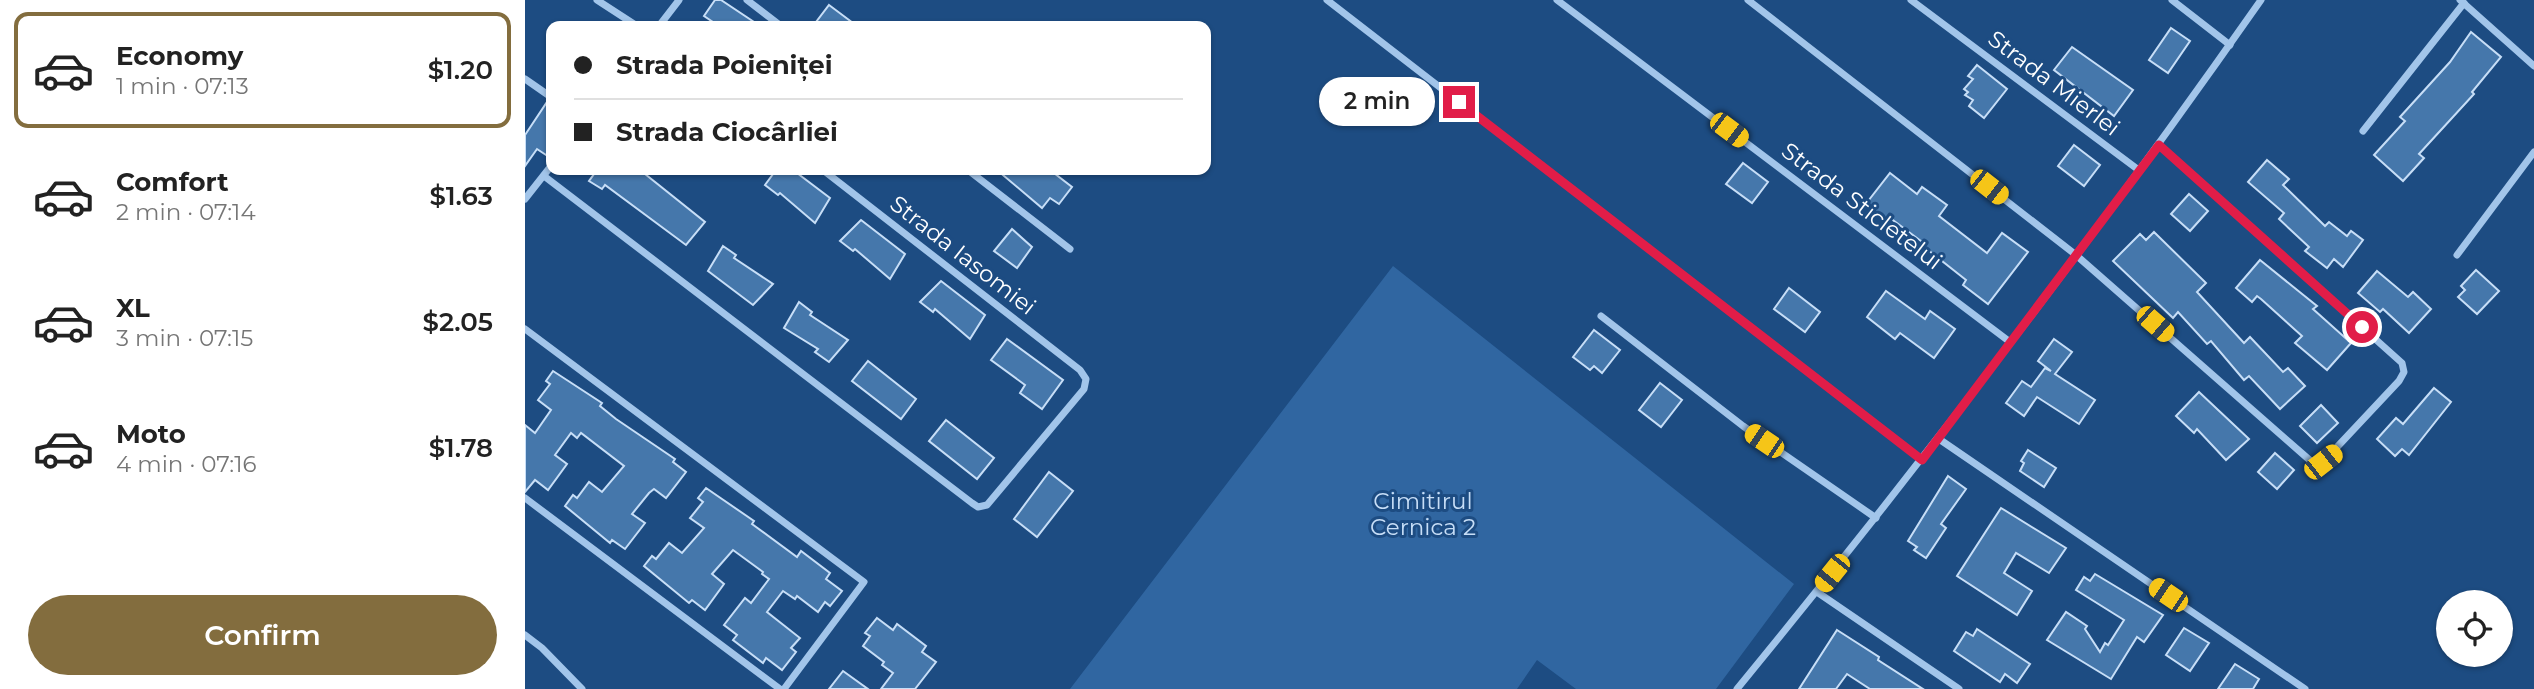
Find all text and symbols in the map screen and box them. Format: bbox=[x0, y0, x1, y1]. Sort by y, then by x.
street label: Strada Mierlei bbox=[1983, 24, 2125, 142]
icon: car bbox=[32, 39, 95, 102]
text: Economy bbox=[116, 40, 243, 72]
text: Strada Poieniței bbox=[616, 49, 833, 81]
text: $1.20 bbox=[428, 54, 493, 86]
text: 1 min · 07:13 bbox=[116, 72, 249, 100]
callout: 2 min bbox=[1319, 78, 1434, 126]
route end bbox=[1443, 86, 1475, 118]
text: 2 min bbox=[1344, 87, 1410, 115]
car bbox=[1706, 109, 1753, 151]
text: Strada Ciocârliei bbox=[616, 116, 838, 148]
street label: Strada Sticletelui bbox=[1776, 137, 1948, 275]
icon: car bbox=[32, 165, 95, 228]
text: Comfort bbox=[116, 166, 228, 198]
car bbox=[1966, 166, 2013, 208]
text: $1.63 bbox=[430, 180, 493, 212]
street label: Strada Iasomiei bbox=[884, 189, 1042, 321]
text: 2 min · 07:14 bbox=[116, 198, 256, 226]
icon: car bbox=[32, 291, 95, 354]
text: XL bbox=[116, 292, 150, 324]
car bbox=[2133, 302, 2178, 346]
text: $2.05 bbox=[423, 306, 493, 338]
route start bbox=[2346, 311, 2378, 343]
text: 3 min · 07:15 bbox=[116, 324, 253, 352]
icon: car bbox=[32, 417, 95, 480]
text: Moto bbox=[116, 418, 186, 450]
car bbox=[1741, 421, 1788, 461]
text: $1.78 bbox=[429, 432, 493, 464]
car bbox=[2300, 441, 2347, 483]
text: 4 min · 07:16 bbox=[116, 450, 257, 478]
park label: Cimitirul Cernica 2 bbox=[1370, 487, 1476, 541]
car bbox=[1811, 550, 1854, 596]
car bbox=[2145, 575, 2192, 615]
map controls bbox=[2436, 590, 2513, 667]
button: locate bbox=[2436, 590, 2513, 667]
button: Confirm bbox=[28, 595, 497, 675]

